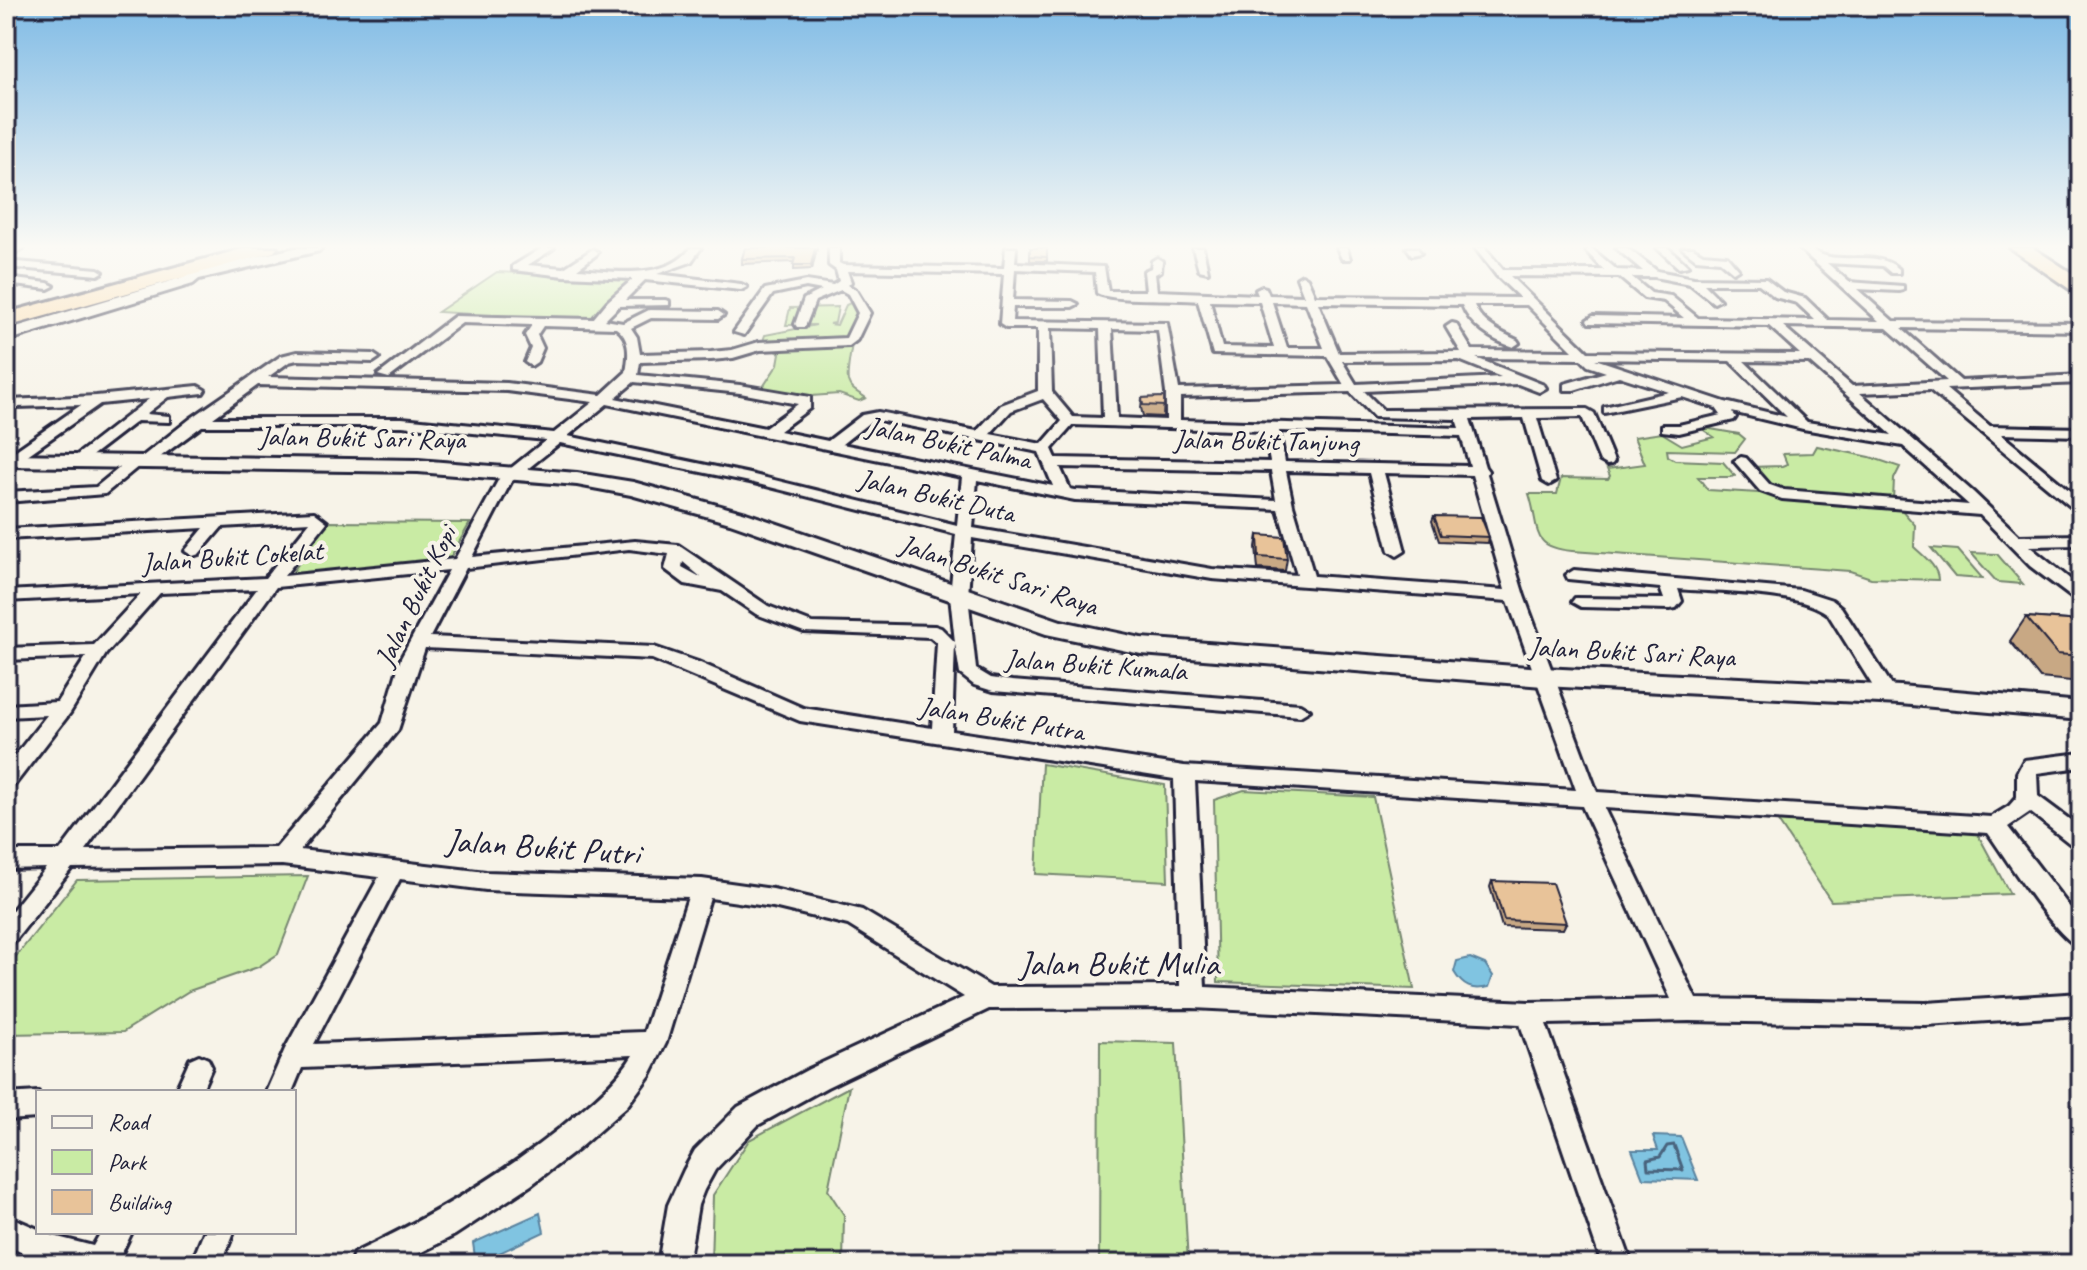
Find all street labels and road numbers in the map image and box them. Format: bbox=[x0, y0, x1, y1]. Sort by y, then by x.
street label: Jalan Bukit Palma bbox=[861, 408, 1037, 478]
street label: Jalan Bukit Sari Raya bbox=[257, 418, 467, 457]
street label: Jalan Bukit Tanjung bbox=[1171, 421, 1361, 460]
street label: Jalan Bukit Duta bbox=[853, 460, 1021, 531]
street label: Jalan Bukit Kopi bbox=[366, 517, 466, 674]
street label: Jalan Bukit Sari Raya bbox=[893, 525, 1104, 624]
street label: Jalan Bukit Cokelat bbox=[139, 533, 326, 580]
street label: Jalan Bukit Sari Raya bbox=[1526, 629, 1738, 674]
street label: Jalan Bukit Kumala bbox=[1002, 641, 1190, 688]
street label: Jalan Bukit Putra bbox=[915, 688, 1089, 749]
street label: Jalan Bukit Putri bbox=[443, 818, 646, 875]
street label: Jalan Bukit Mulia bbox=[1017, 942, 1221, 985]

